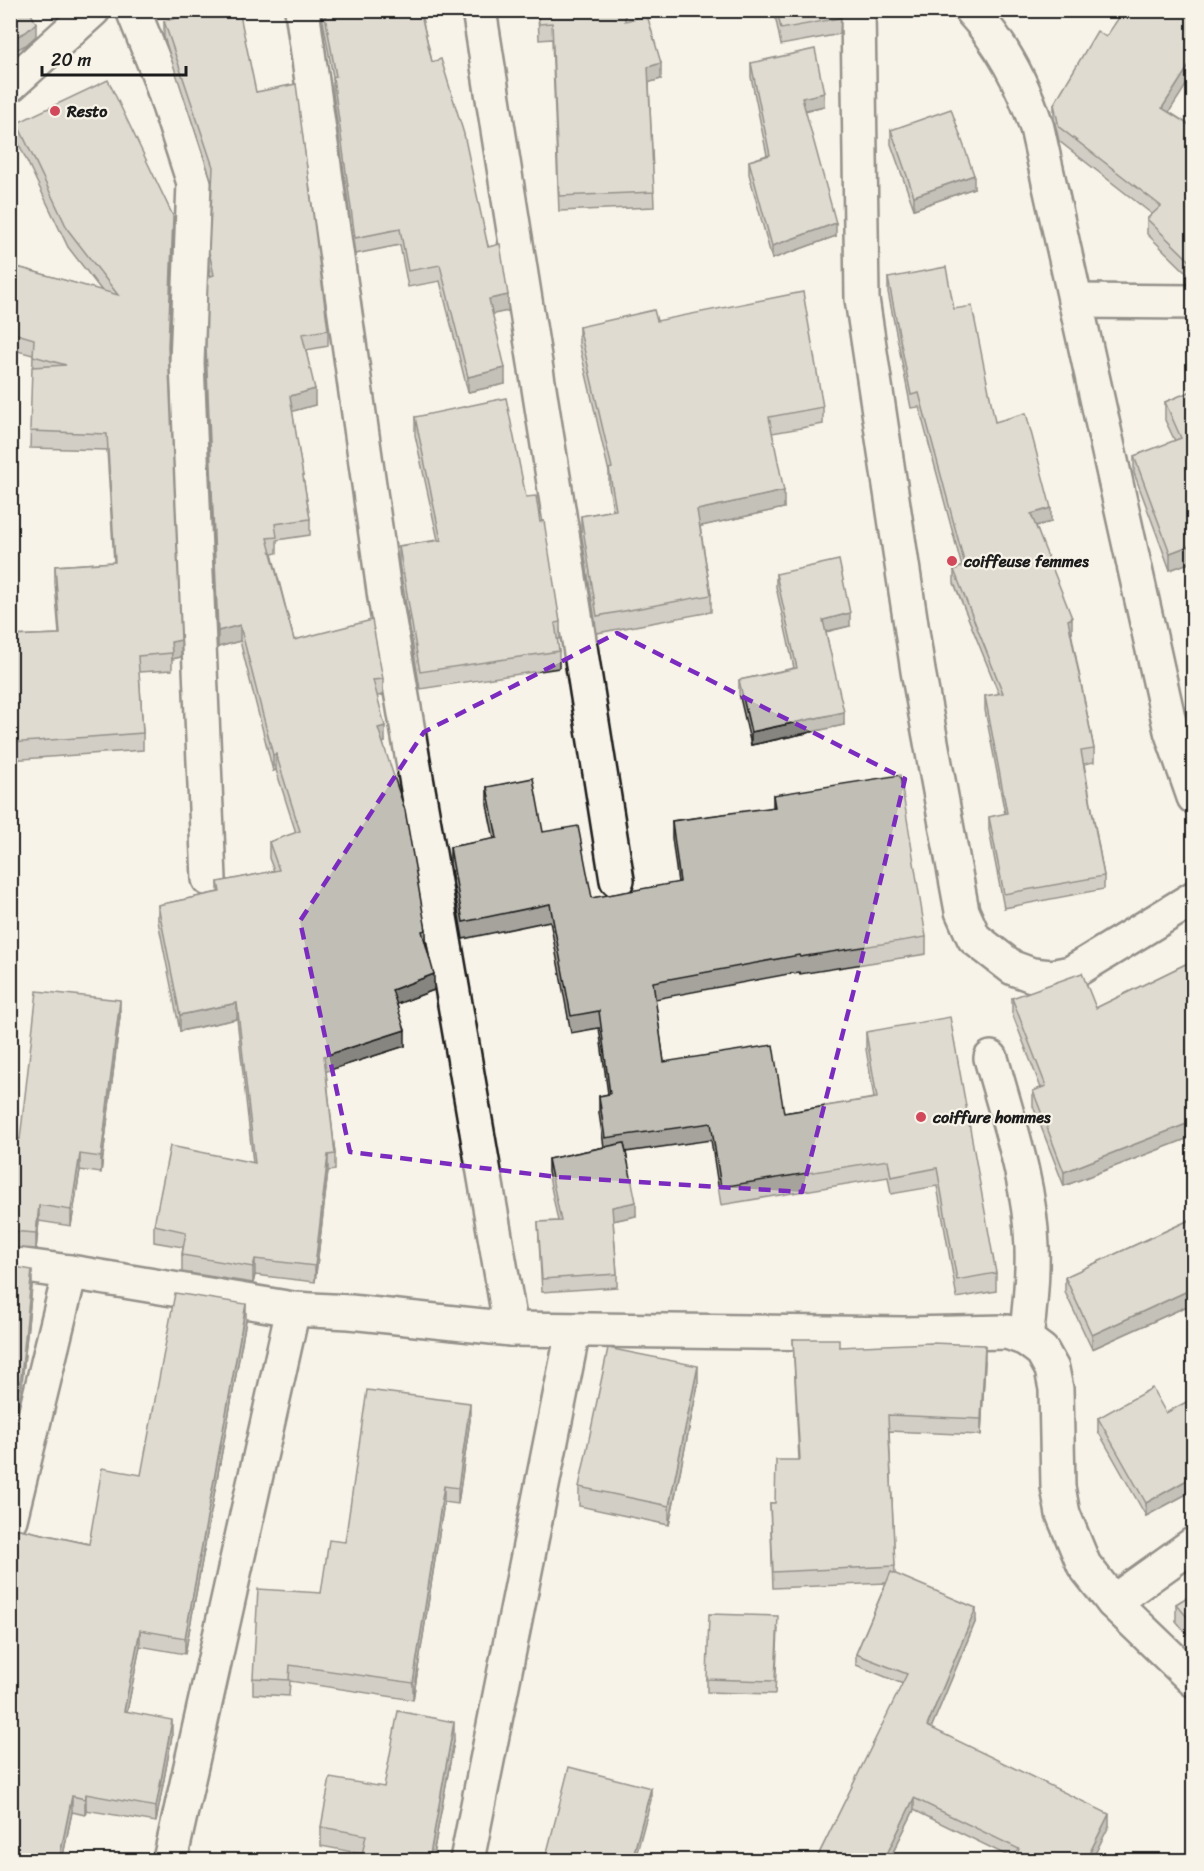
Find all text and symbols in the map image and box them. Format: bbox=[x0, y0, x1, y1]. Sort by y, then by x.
scale bar bbox=[42, 39, 186, 77]
text: 20 m bbox=[51, 44, 91, 76]
place label: Resto bbox=[66, 97, 108, 126]
marker: Resto bbox=[48, 104, 62, 118]
place label: coiffeuse femmes bbox=[963, 547, 1089, 576]
marker: coiffeuse femmes bbox=[945, 554, 959, 568]
place label: coiffure hommes bbox=[932, 1103, 1051, 1132]
marker: coiffure hommes bbox=[914, 1110, 928, 1124]

